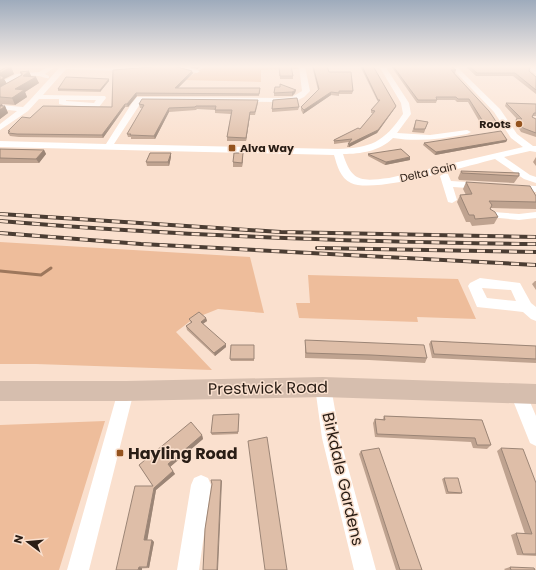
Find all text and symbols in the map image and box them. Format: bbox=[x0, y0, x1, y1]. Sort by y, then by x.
place label: Roots bbox=[479, 116, 511, 132]
marker: Roots bbox=[514, 119, 524, 129]
place label: Alva Way bbox=[240, 140, 294, 156]
marker: Alva Way bbox=[227, 143, 237, 153]
street label: Delta Gain bbox=[398, 158, 458, 186]
street label: Prestwick Road bbox=[208, 375, 328, 401]
street label: Birkdale Gardens bbox=[316, 410, 370, 548]
place label: Hayling Road bbox=[128, 442, 238, 465]
marker: Hayling Road bbox=[115, 448, 125, 458]
north arrow bbox=[8, 522, 48, 562]
text: N bbox=[10, 533, 27, 545]

